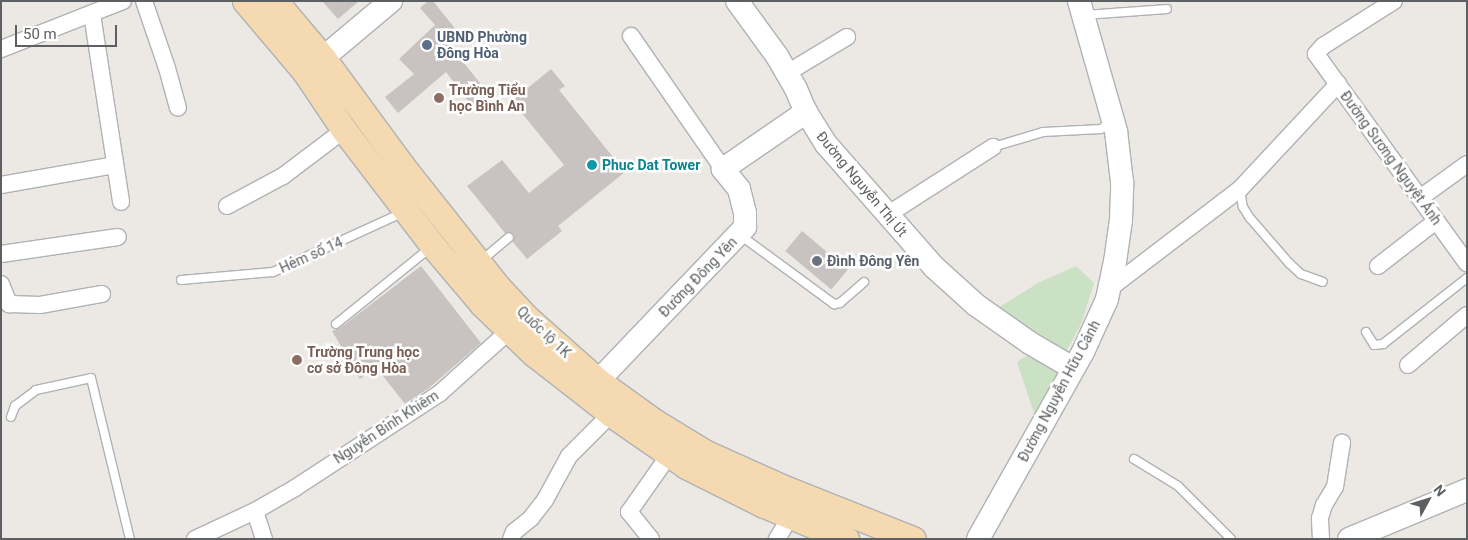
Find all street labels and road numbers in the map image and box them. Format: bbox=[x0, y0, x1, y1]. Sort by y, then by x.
street label: Đường Sương Nguyệt Ánh bbox=[1337, 88, 1445, 228]
street label: Đường Nguyễn Thị Út bbox=[813, 128, 911, 240]
street label: Hẻm số 14 bbox=[277, 234, 345, 276]
street label: Đường Đông Yên bbox=[656, 234, 740, 320]
street label: Quốc lộ 1K bbox=[514, 303, 574, 361]
street label: Đường Nguyễn Hữu Cảnh bbox=[1015, 317, 1103, 465]
street label: Nguyễn Bỉnh Khiêm bbox=[331, 387, 441, 467]

